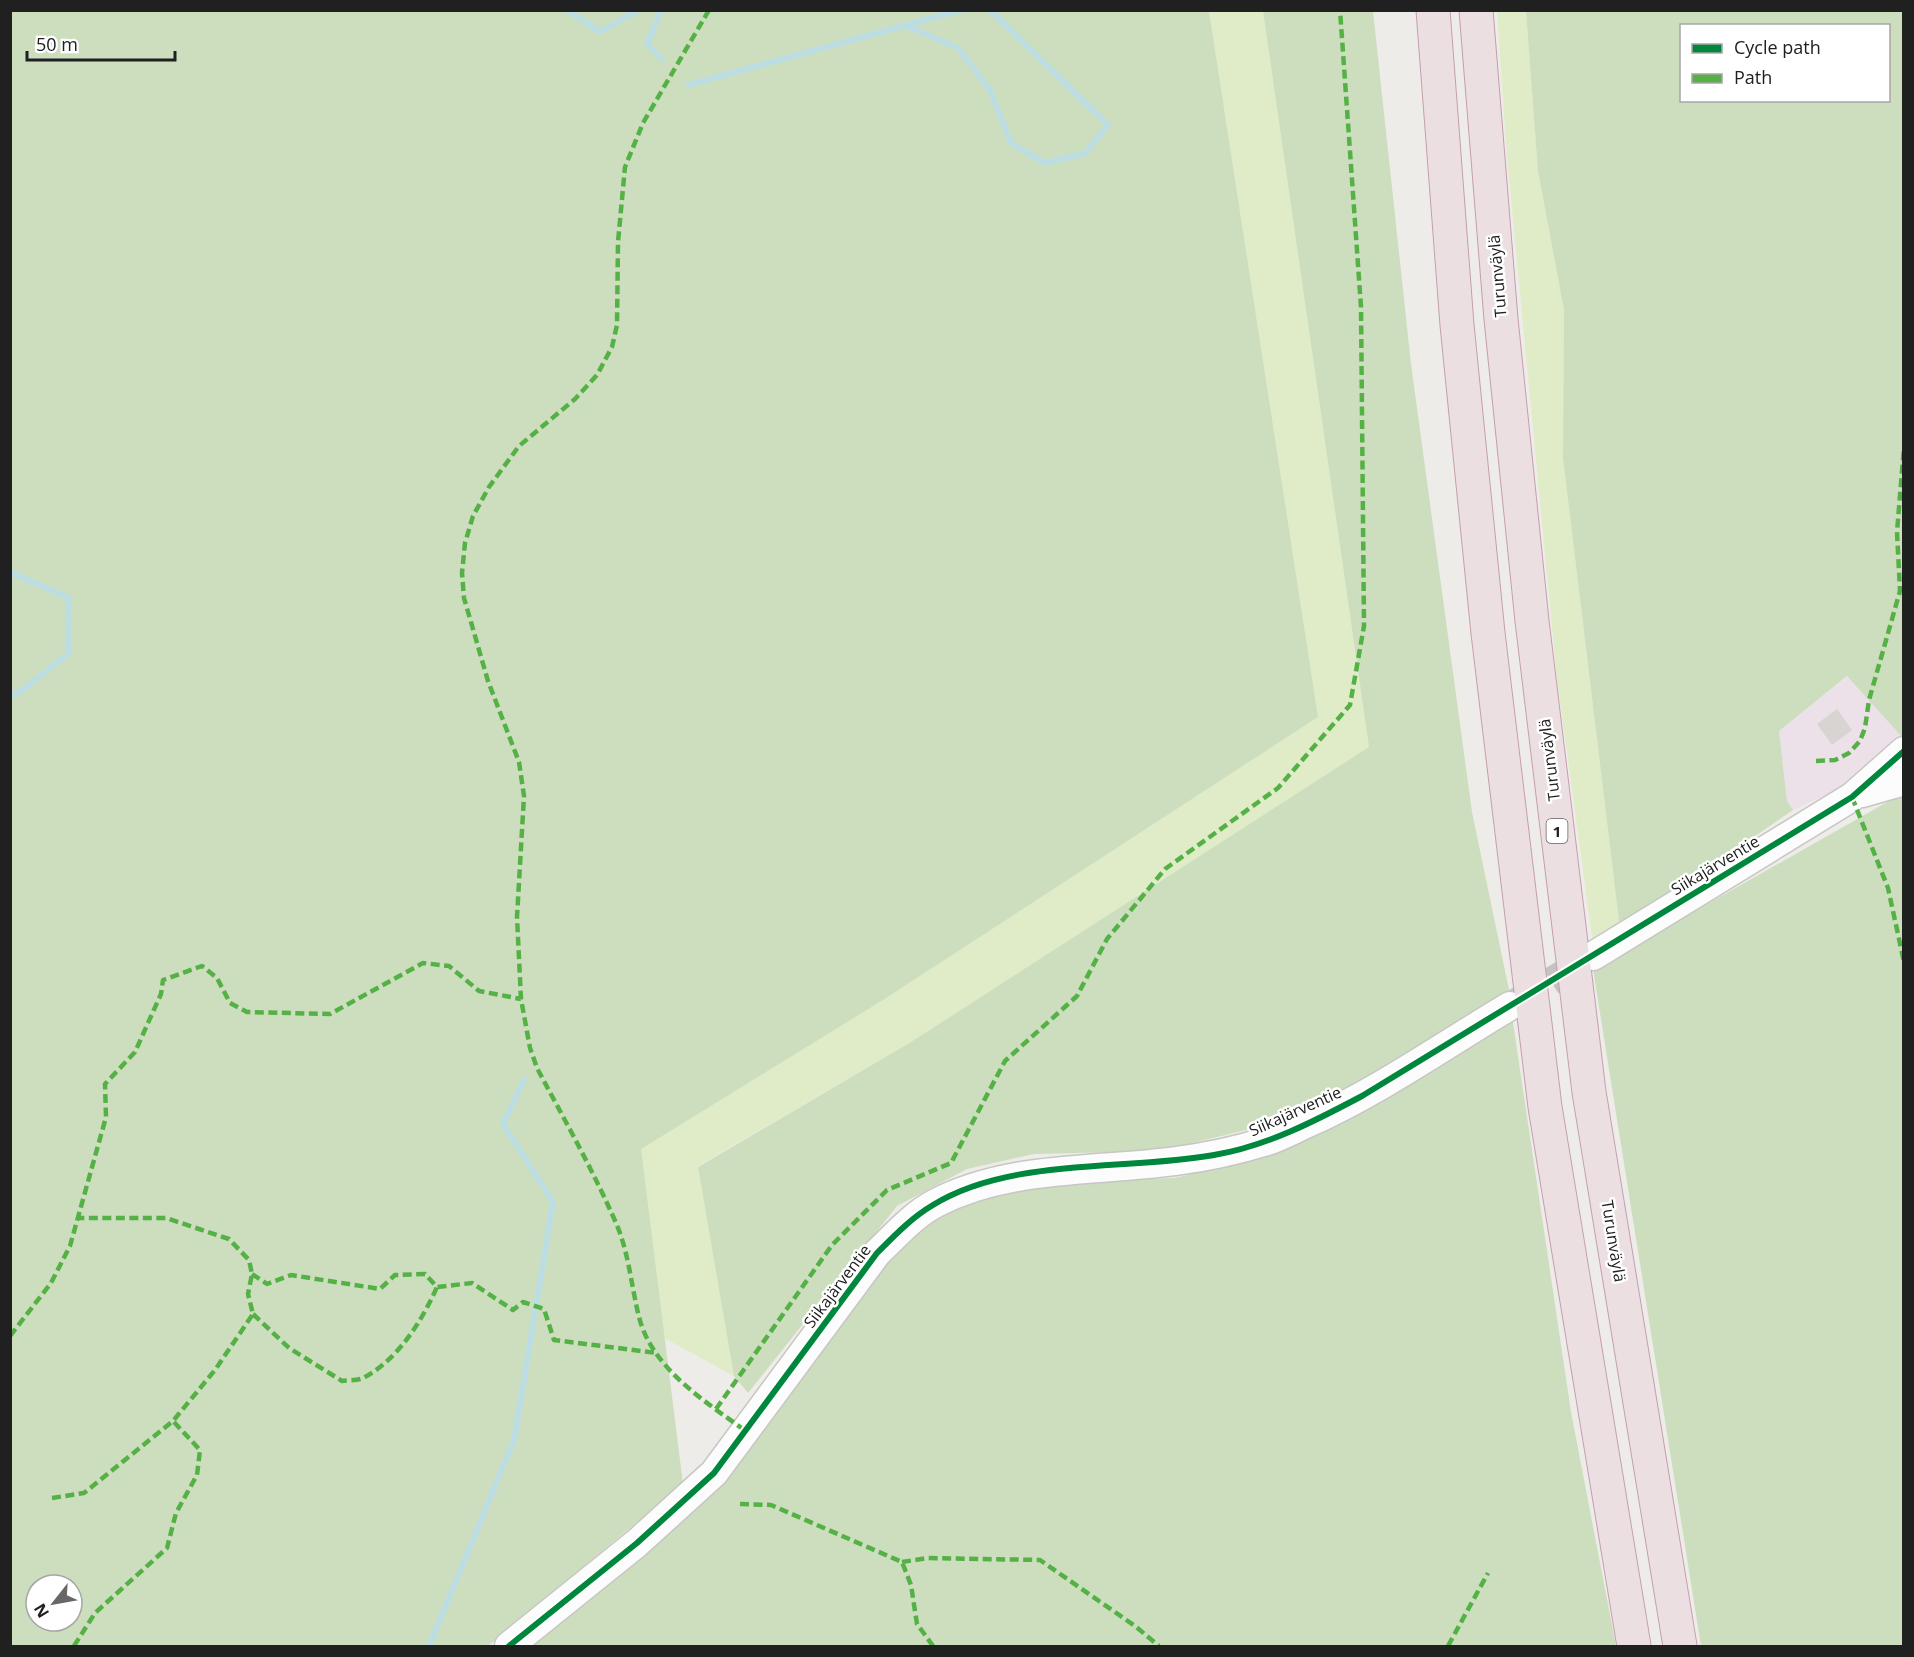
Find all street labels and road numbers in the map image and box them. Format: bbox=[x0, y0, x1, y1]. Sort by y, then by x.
street label: Turunväylä bbox=[1482, 234, 1512, 318]
street label: Turunväylä bbox=[1533, 718, 1565, 802]
road number: 1 bbox=[1546, 819, 1568, 843]
street label: Siikajärventie bbox=[1667, 830, 1763, 900]
street label: Siikajärventie bbox=[1245, 1081, 1345, 1141]
street label: Turunväylä bbox=[1597, 1198, 1631, 1284]
street label: Siikajärventie bbox=[798, 1240, 876, 1332]

